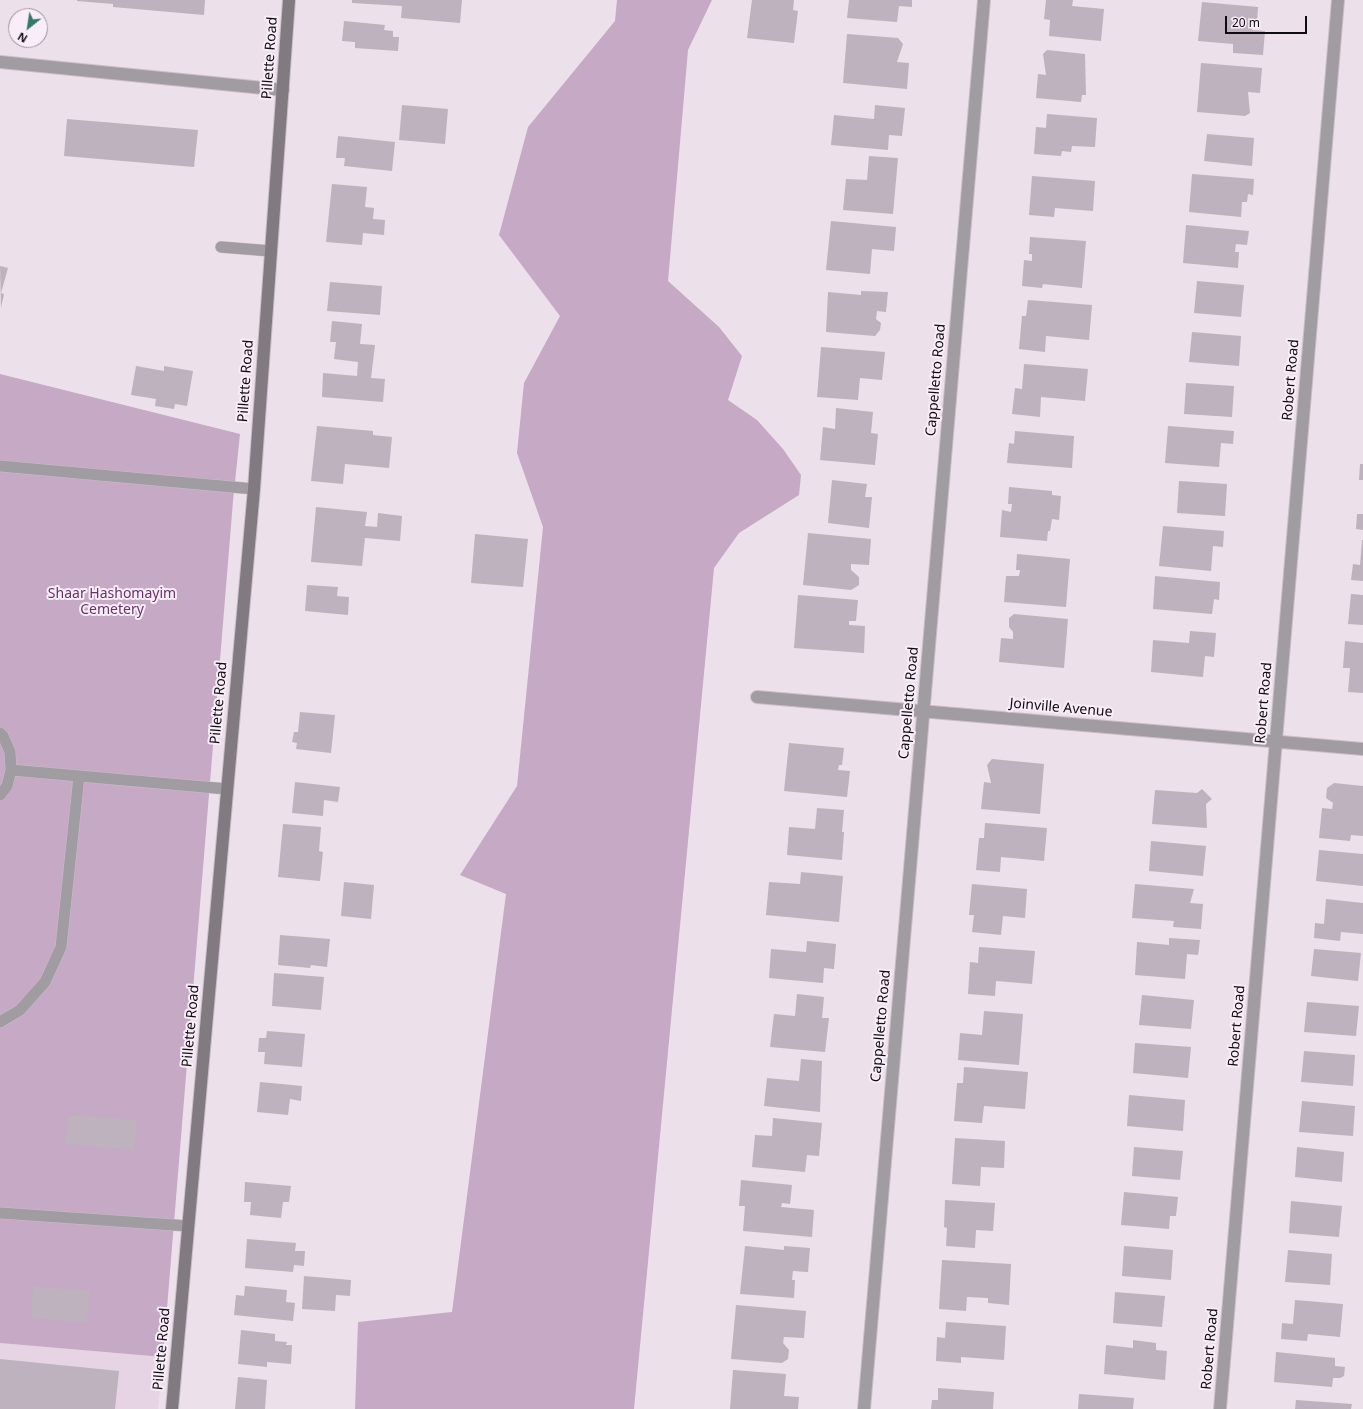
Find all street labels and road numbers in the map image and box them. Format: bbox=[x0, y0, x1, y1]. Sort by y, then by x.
street label: Pillette Road bbox=[259, 16, 281, 100]
street label: Cappelletto Road bbox=[923, 323, 949, 437]
street label: Pillette Road bbox=[235, 339, 257, 423]
street label: Robert Road bbox=[1279, 339, 1303, 421]
street label: Cappelletto Road bbox=[896, 646, 922, 760]
street label: Pillette Road bbox=[207, 661, 231, 745]
street label: Robert Road bbox=[1252, 662, 1276, 744]
street label: Joinville Avenue bbox=[1009, 695, 1113, 721]
street label: Cappelletto Road bbox=[868, 969, 894, 1083]
street label: Pillette Road bbox=[179, 984, 203, 1068]
street label: Robert Road bbox=[1225, 985, 1249, 1067]
street label: Pillette Road bbox=[150, 1307, 174, 1391]
street label: Robert Road bbox=[1198, 1308, 1222, 1390]

